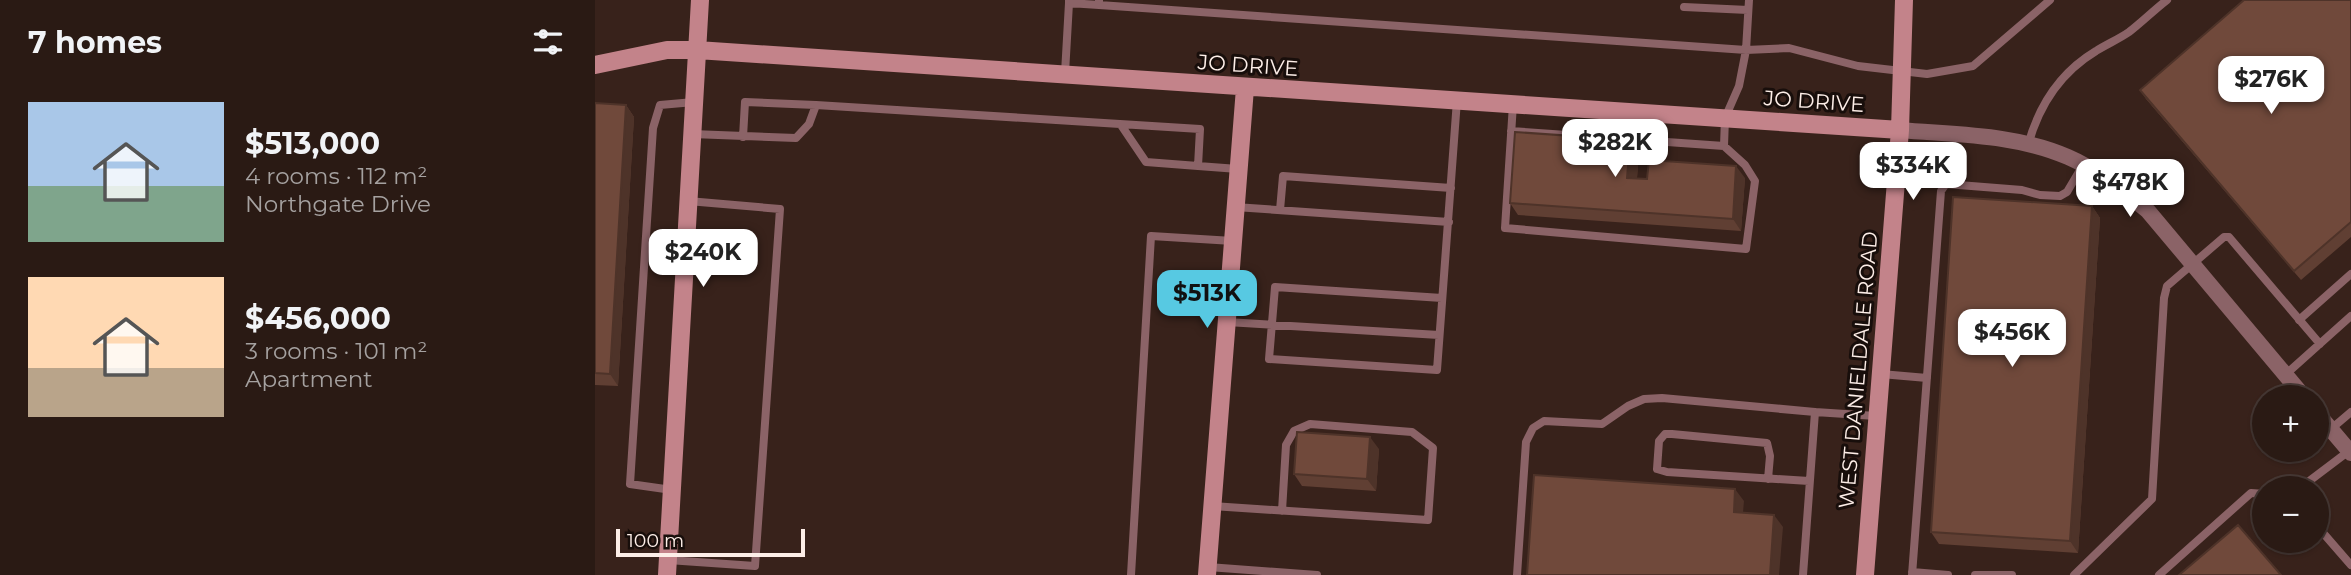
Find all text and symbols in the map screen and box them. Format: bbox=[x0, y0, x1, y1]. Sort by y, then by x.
icon: filters bbox=[529, 23, 567, 61]
text: 7 homes bbox=[28, 24, 162, 61]
street label: JO DRIVE bbox=[1196, 49, 1299, 81]
pin: $276K bbox=[2222, 57, 2320, 116]
text: $276K bbox=[2234, 65, 2308, 93]
street label: JO DRIVE bbox=[1762, 85, 1865, 117]
pin: $282K bbox=[1566, 120, 1664, 179]
text: $513,000 bbox=[245, 125, 380, 162]
text: $282K bbox=[1578, 128, 1652, 156]
icon: home bbox=[84, 130, 168, 214]
pin: $334K bbox=[1864, 142, 1962, 202]
text: $334K bbox=[1876, 151, 1950, 179]
pin: $478K bbox=[2081, 160, 2179, 219]
text: 4 rooms · 112 m² bbox=[245, 162, 427, 190]
text: $478K bbox=[2092, 168, 2168, 196]
text: Northgate Drive bbox=[245, 190, 431, 218]
pin: $240K bbox=[654, 230, 752, 289]
street label: WEST DANIELDALE ROAD bbox=[1833, 230, 1883, 510]
text: $240K bbox=[665, 238, 741, 266]
pin: $513K bbox=[1158, 270, 1256, 330]
text: $513K bbox=[1173, 279, 1241, 307]
text: $456,000 bbox=[245, 300, 391, 337]
icon: home bbox=[84, 305, 168, 389]
pin: $456K bbox=[1963, 310, 2061, 369]
text: $456K bbox=[1974, 318, 2050, 346]
text: 3 rooms · 101 m² bbox=[245, 337, 427, 365]
text: Apartment bbox=[245, 365, 373, 393]
map controls bbox=[2252, 385, 2329, 553]
button: + bbox=[2252, 385, 2329, 462]
button: − bbox=[2252, 476, 2329, 553]
scale bar bbox=[616, 526, 805, 558]
text: 100 m bbox=[627, 529, 684, 552]

